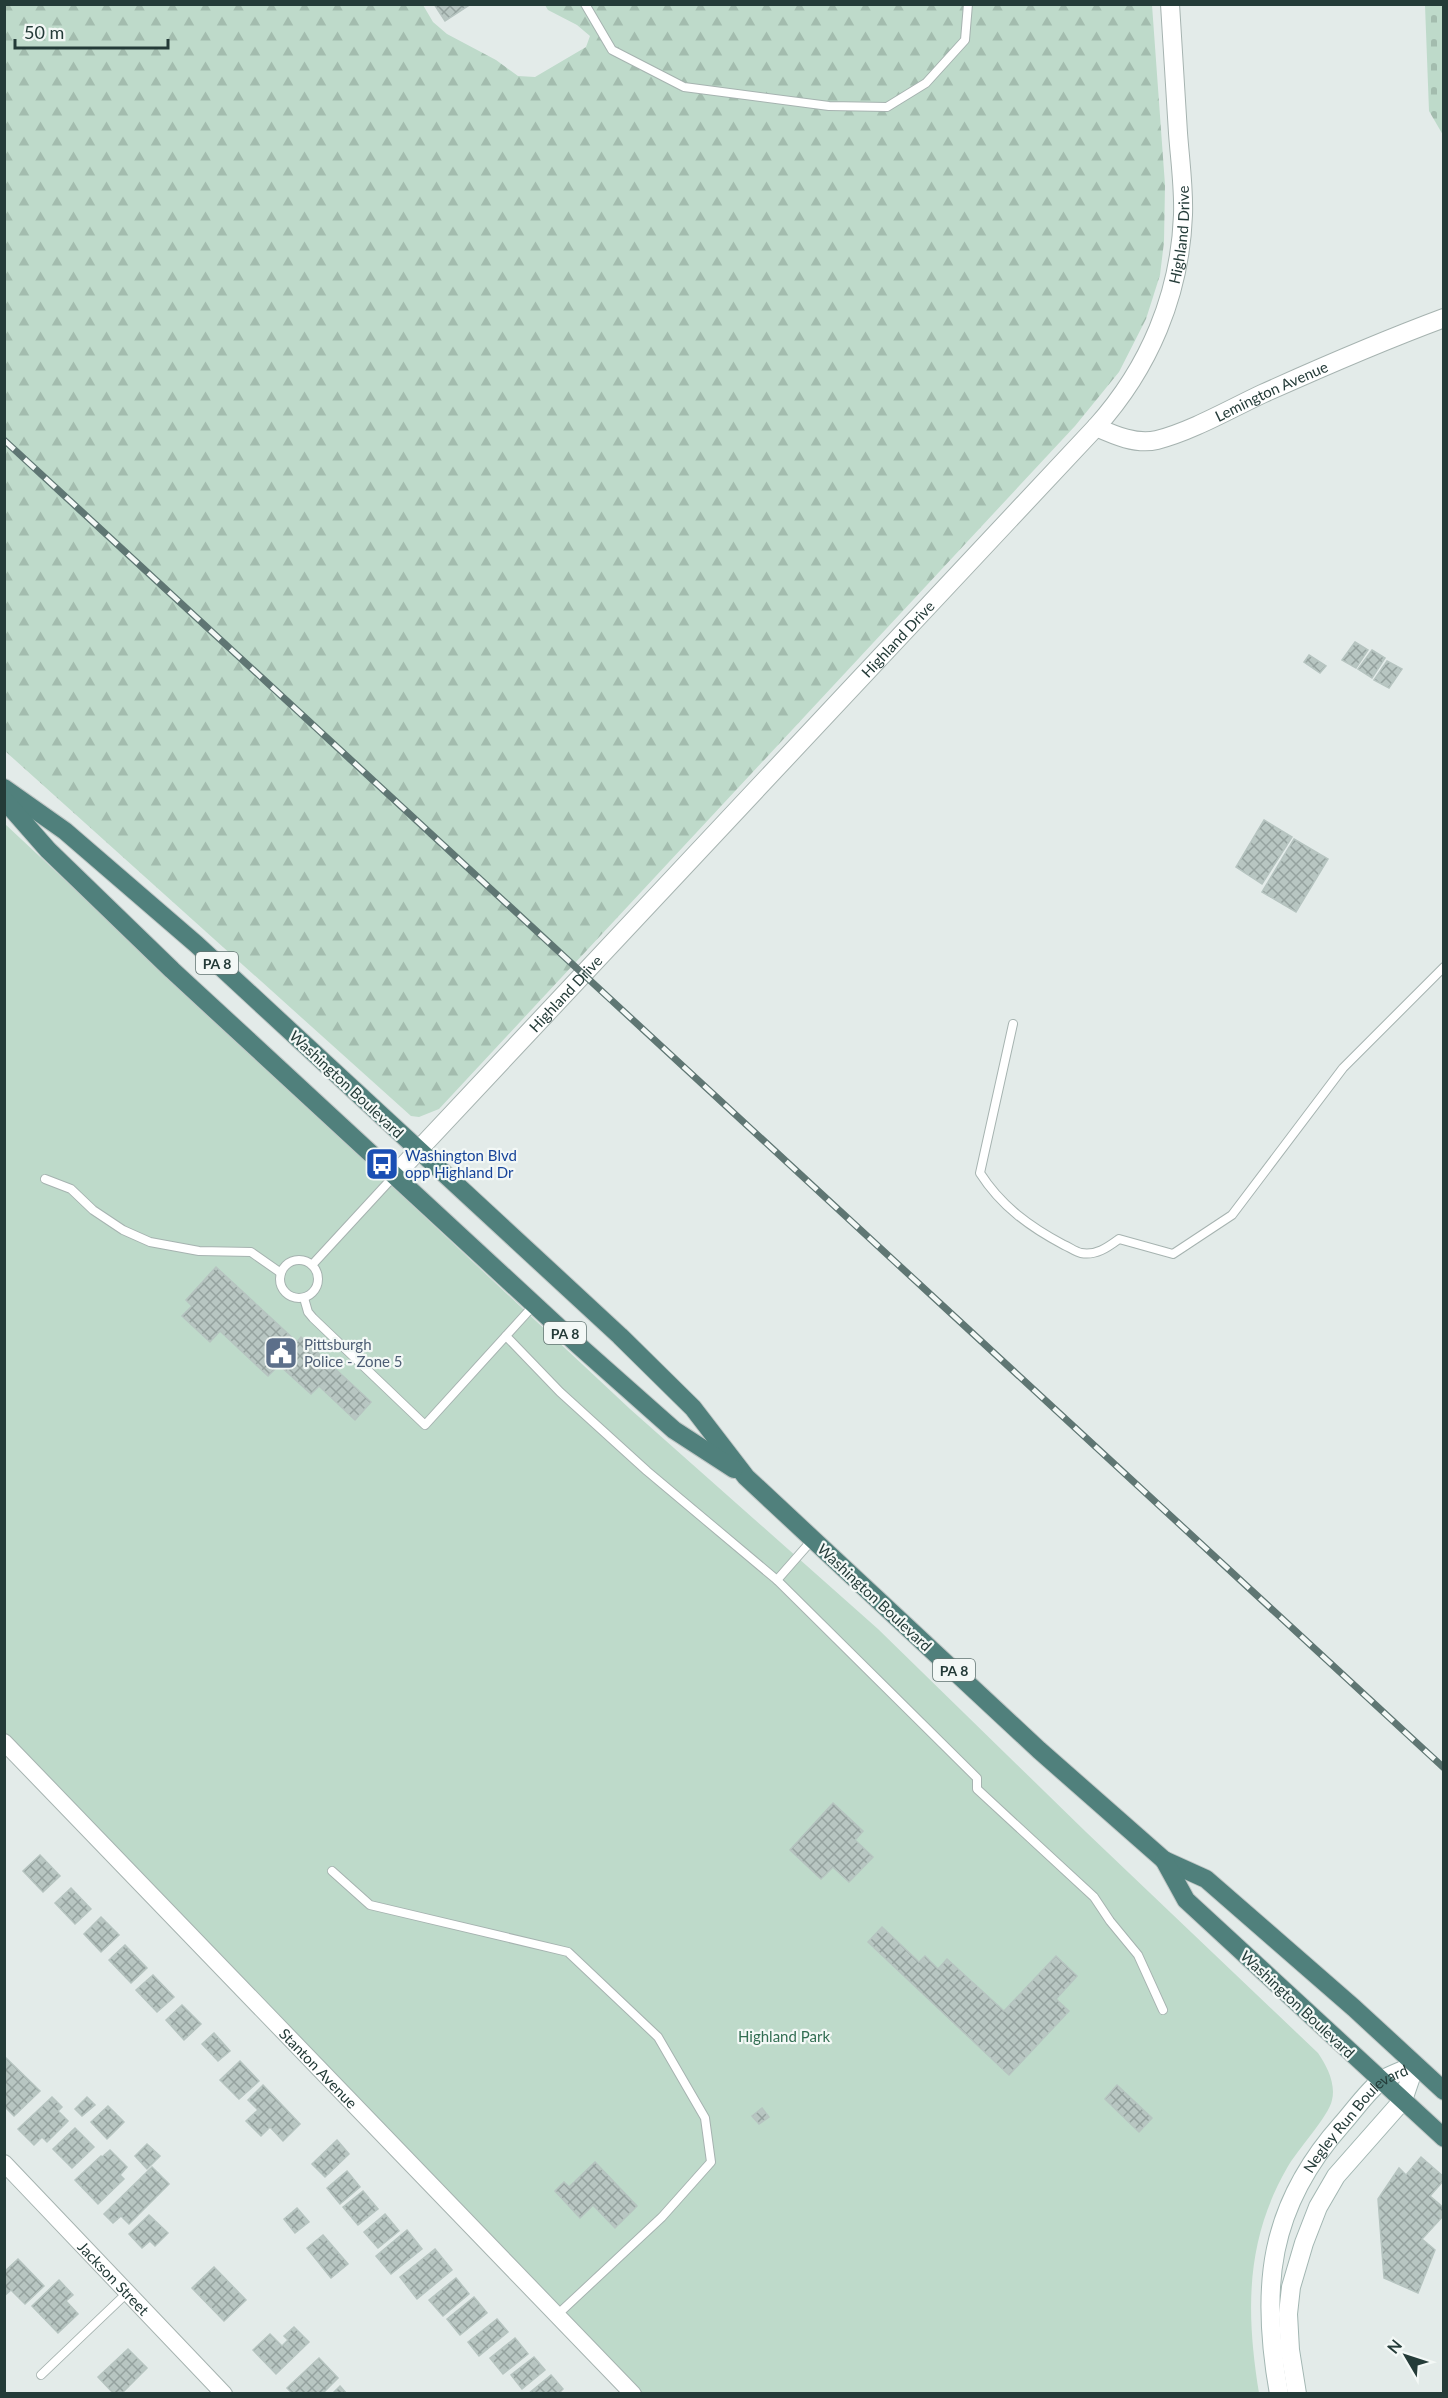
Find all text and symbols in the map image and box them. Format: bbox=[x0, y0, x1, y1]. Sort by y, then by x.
scale bar bbox=[15, 12, 168, 50]
text: 50 m bbox=[24, 21, 64, 43]
street label: Highland Drive bbox=[1165, 185, 1192, 286]
street label: Lemington Avenue bbox=[1212, 357, 1331, 425]
street label: Highland Drive bbox=[857, 597, 938, 681]
street label: Highland Drive bbox=[525, 951, 606, 1035]
road number: PA 8 bbox=[196, 952, 238, 974]
street label: Washington Boulevard bbox=[286, 1027, 408, 1141]
bus stop icon: Washington Blvd opp Highland Dr bbox=[364, 1146, 400, 1182]
place label: Washington Blvd opp Highland Dr bbox=[405, 1146, 517, 1181]
road number: PA 8 bbox=[544, 1322, 586, 1344]
public building icon: Pittsburgh Police - Zone 5 bbox=[263, 1335, 299, 1371]
place label: Pittsburgh Police - Zone 5 bbox=[304, 1335, 402, 1370]
street label: Washington Boulevard bbox=[814, 1540, 936, 1654]
road number: PA 8 bbox=[933, 1659, 975, 1681]
street label: Washington Boulevard bbox=[1237, 1947, 1359, 2061]
street label: Stanton Avenue bbox=[276, 2024, 361, 2112]
park label: Highland Park bbox=[738, 2027, 830, 2045]
street label: Negley Run Boulevard bbox=[1299, 2060, 1410, 2176]
street label: Jackson Street bbox=[74, 2238, 153, 2319]
north arrow bbox=[1376, 2326, 1436, 2386]
text: N bbox=[1383, 2335, 1405, 2357]

